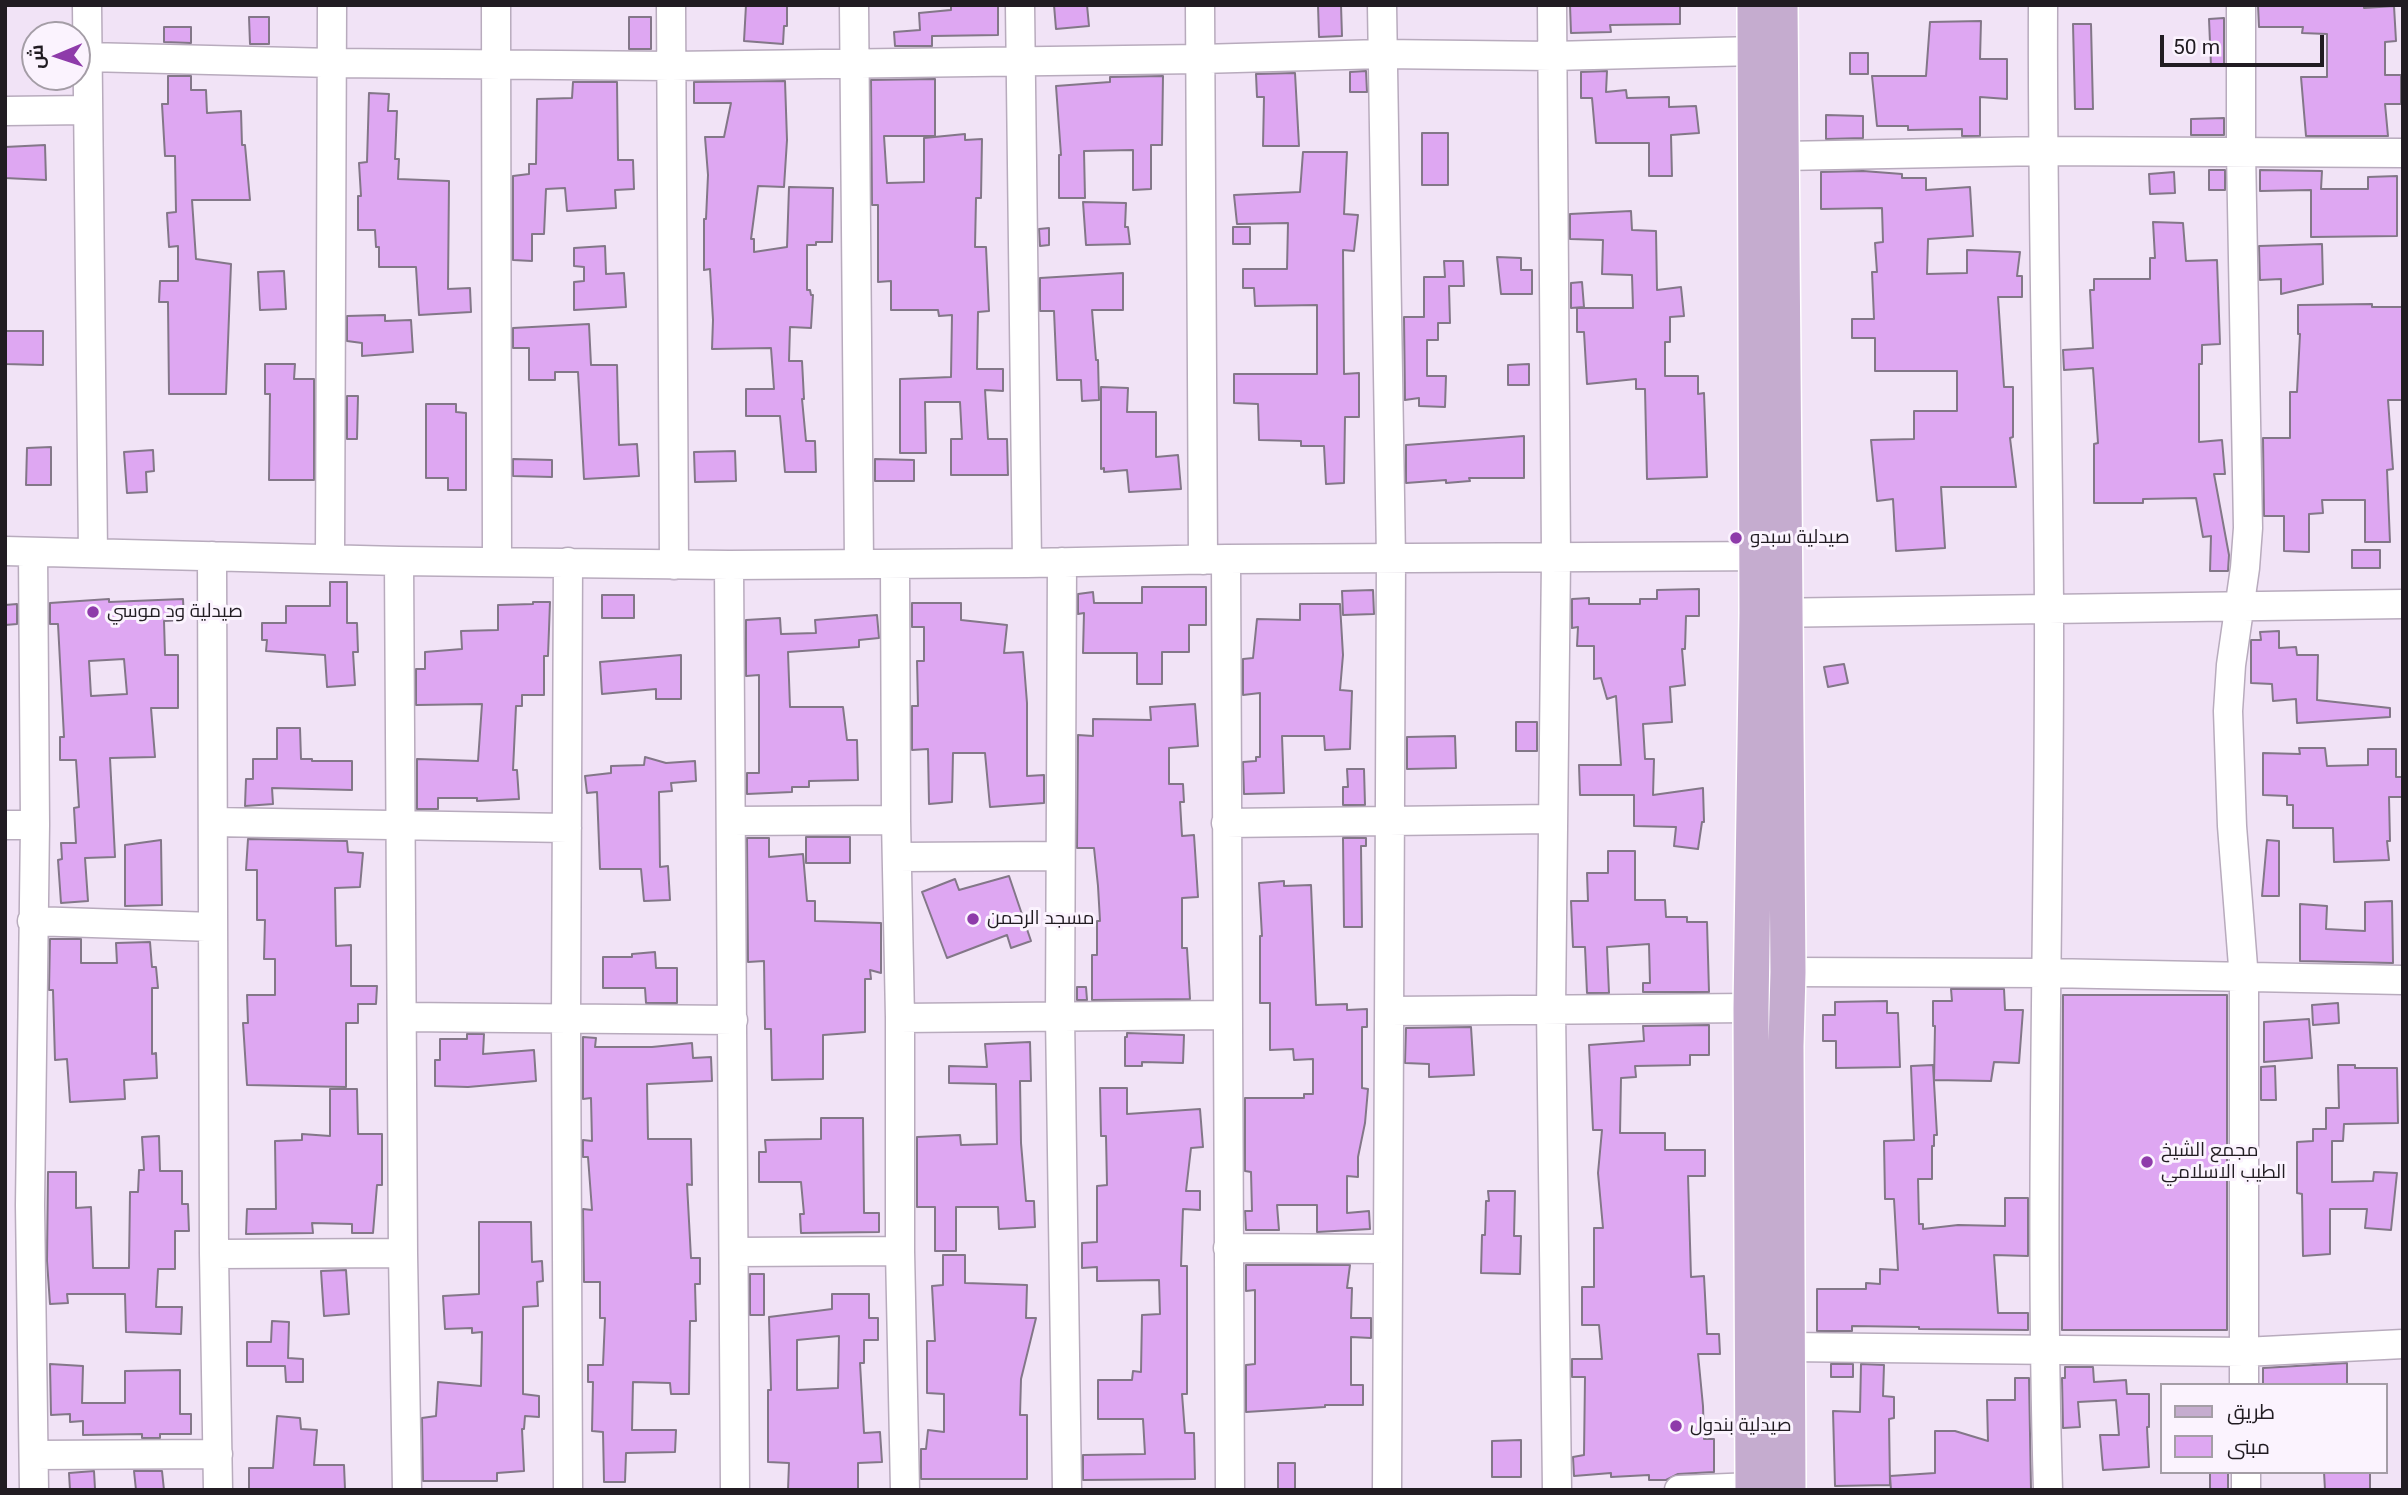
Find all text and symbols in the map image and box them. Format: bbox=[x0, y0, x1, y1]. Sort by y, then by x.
north arrow bbox=[21, 21, 91, 91]
scale bar bbox=[2163, 21, 2328, 65]
text: 50 m bbox=[2173, 35, 2220, 59]
text: ش bbox=[25, 44, 48, 69]
place label: صيدلية سبدو bbox=[1750, 527, 1850, 549]
marker: صيدلية سبدو bbox=[1728, 530, 1744, 546]
place label: صيدلية ود موسي bbox=[107, 601, 243, 623]
marker: صيدلية ود موسي bbox=[85, 604, 101, 620]
place label: مسجد الرحمن bbox=[987, 908, 1095, 930]
marker: مسجد الرحمن bbox=[965, 911, 981, 927]
place label: مجمع الشيخ الطيب الاسلامي bbox=[2161, 1140, 2286, 1184]
marker: مجمع الشيخ الطيب الاسلامي bbox=[2139, 1154, 2155, 1170]
legend bbox=[2160, 1383, 2387, 1474]
text: طريق bbox=[2227, 1400, 2275, 1424]
place label: صيدلية بندول bbox=[1690, 1415, 1792, 1437]
marker: صيدلية بندول bbox=[1668, 1418, 1684, 1434]
text: مبنى bbox=[2227, 1435, 2270, 1459]

